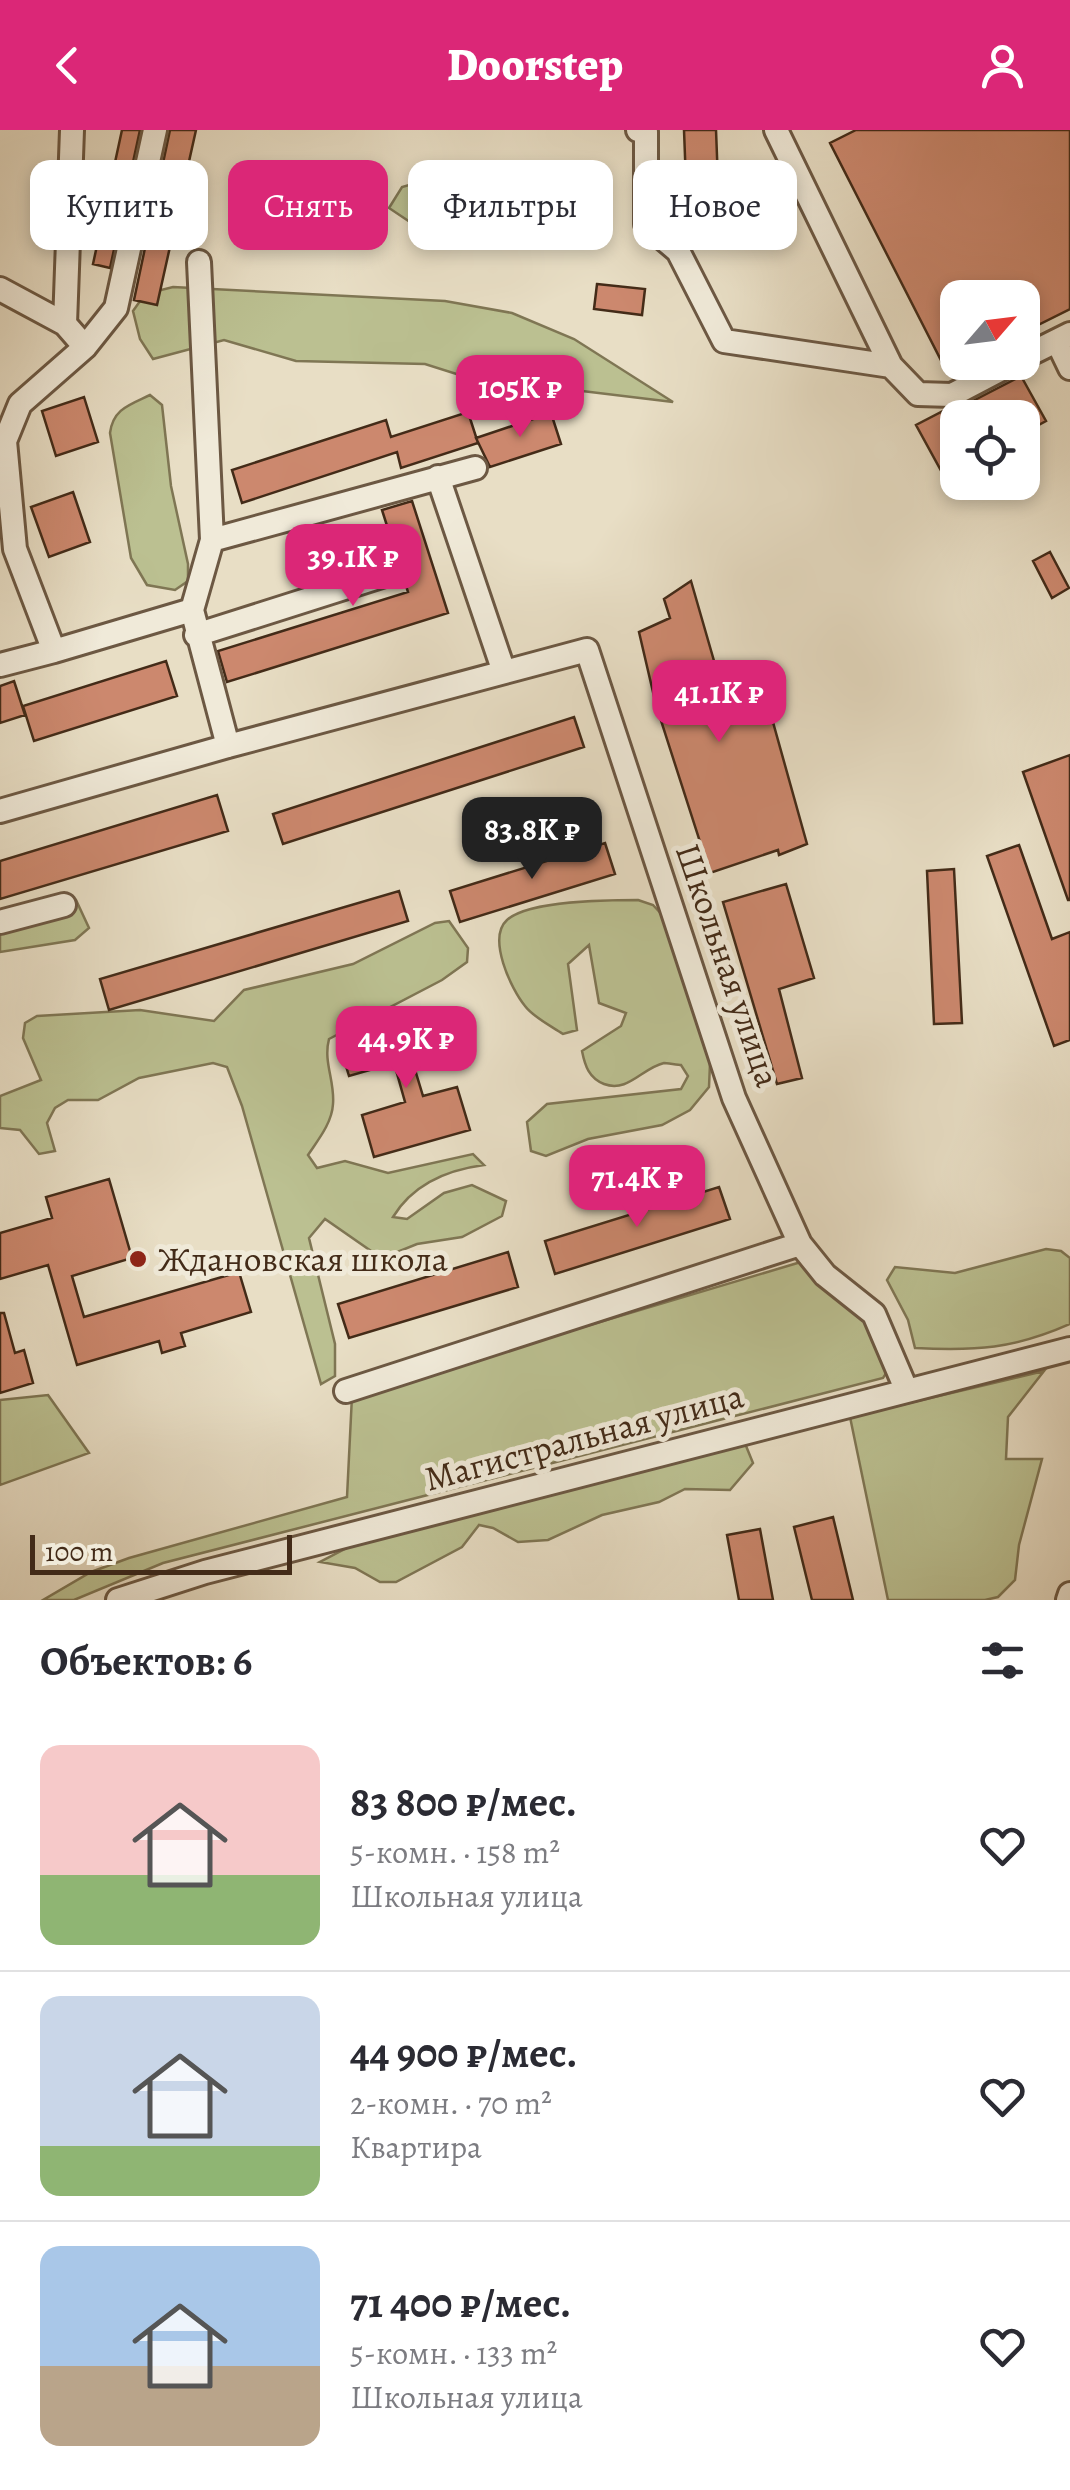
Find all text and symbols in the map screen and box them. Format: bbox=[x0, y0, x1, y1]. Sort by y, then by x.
text: Doorstep bbox=[447, 34, 623, 96]
icon: back bbox=[40, 38, 95, 93]
icon: person bbox=[975, 38, 1030, 93]
chip: Купить bbox=[30, 160, 208, 250]
chip: Снять bbox=[228, 160, 388, 250]
chip: Фильтры bbox=[408, 160, 613, 250]
chip: Новое bbox=[633, 160, 797, 250]
north arrow bbox=[940, 280, 1040, 380]
map controls bbox=[940, 280, 1040, 500]
pin: 105K ₽ bbox=[439, 355, 601, 440]
text: 105K ₽ bbox=[478, 365, 562, 409]
button: locate bbox=[940, 400, 1040, 500]
pin: 39.1K ₽ bbox=[261, 524, 445, 609]
text: 39.1K ₽ bbox=[307, 534, 399, 578]
pin: 41.1K ₽ bbox=[627, 660, 811, 745]
text: 41.1K ₽ bbox=[674, 670, 764, 714]
pin: 83.8K ₽ bbox=[440, 797, 624, 882]
text: 83.8K ₽ bbox=[484, 807, 580, 851]
street label: Школьная улица bbox=[664, 837, 792, 1093]
pin: 44.9K ₽ bbox=[314, 1006, 498, 1091]
text: 44.9K ₽ bbox=[358, 1016, 454, 1060]
pin: 71.4K ₽ bbox=[545, 1145, 729, 1230]
text: 71.4K ₽ bbox=[591, 1155, 683, 1199]
place label: Ждановская школа bbox=[158, 1235, 448, 1283]
marker: Ждановская школа bbox=[127, 1248, 149, 1270]
street label: Магистральная улица bbox=[419, 1371, 749, 1503]
scale bar bbox=[30, 1530, 292, 1574]
text: 100 m bbox=[45, 1533, 113, 1571]
text: Объектов: 6 bbox=[40, 1632, 252, 1689]
icon: filters bbox=[975, 1633, 1030, 1688]
text: 83 800 ₽/мес. bbox=[350, 1773, 577, 1830]
icon: home bbox=[120, 1785, 240, 1905]
icon: heart bbox=[975, 1818, 1030, 1873]
text: 5-комн. · 158 m² bbox=[350, 1830, 560, 1874]
text: Школьная улица bbox=[350, 1874, 583, 1918]
text: 44 900 ₽/мес. bbox=[350, 2024, 578, 2081]
icon: home bbox=[120, 2036, 240, 2156]
icon: heart bbox=[975, 2069, 1030, 2124]
text: 2-комн. · 70 m² bbox=[350, 2081, 552, 2125]
text: Квартира bbox=[350, 2125, 482, 2169]
text: 71 400 ₽/мес. bbox=[350, 2274, 571, 2331]
icon: home bbox=[120, 2286, 240, 2406]
icon: heart bbox=[975, 2319, 1030, 2374]
text: 5-комн. · 133 m² bbox=[350, 2331, 557, 2375]
text: Школьная улица bbox=[350, 2375, 583, 2419]

